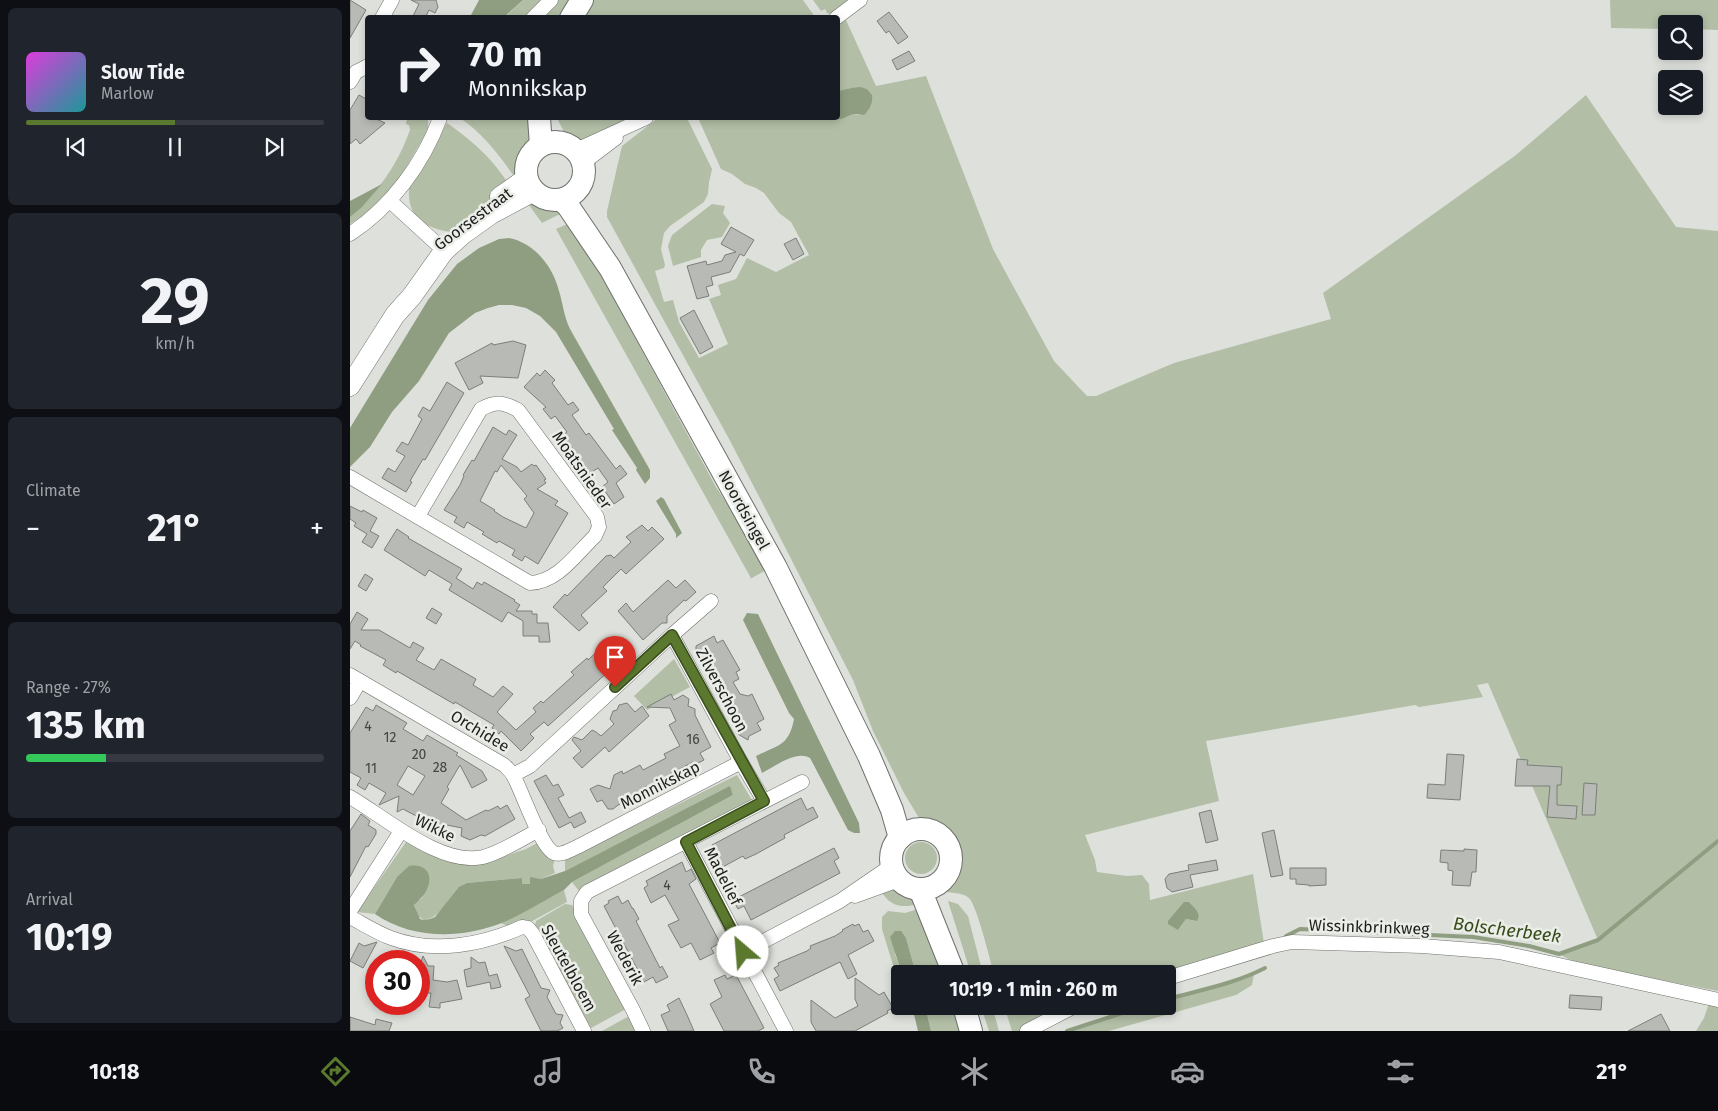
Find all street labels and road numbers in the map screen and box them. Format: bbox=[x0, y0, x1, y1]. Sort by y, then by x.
street label: Goorsestraat bbox=[430, 183, 516, 255]
street label: Moatsnieder bbox=[548, 427, 616, 513]
street label: Noordsingel bbox=[714, 467, 774, 553]
street label: Zilverschoon bbox=[692, 645, 752, 735]
street label: Orchidee bbox=[447, 706, 513, 756]
street label: Monnikskap bbox=[617, 757, 703, 813]
street label: Wikke bbox=[412, 810, 458, 846]
street label: Madelief bbox=[700, 844, 746, 910]
street label: Wissinkbrinkweg bbox=[1308, 915, 1430, 939]
street label: Sleutelbloem bbox=[537, 921, 601, 1015]
street label: Wederik bbox=[603, 928, 648, 989]

